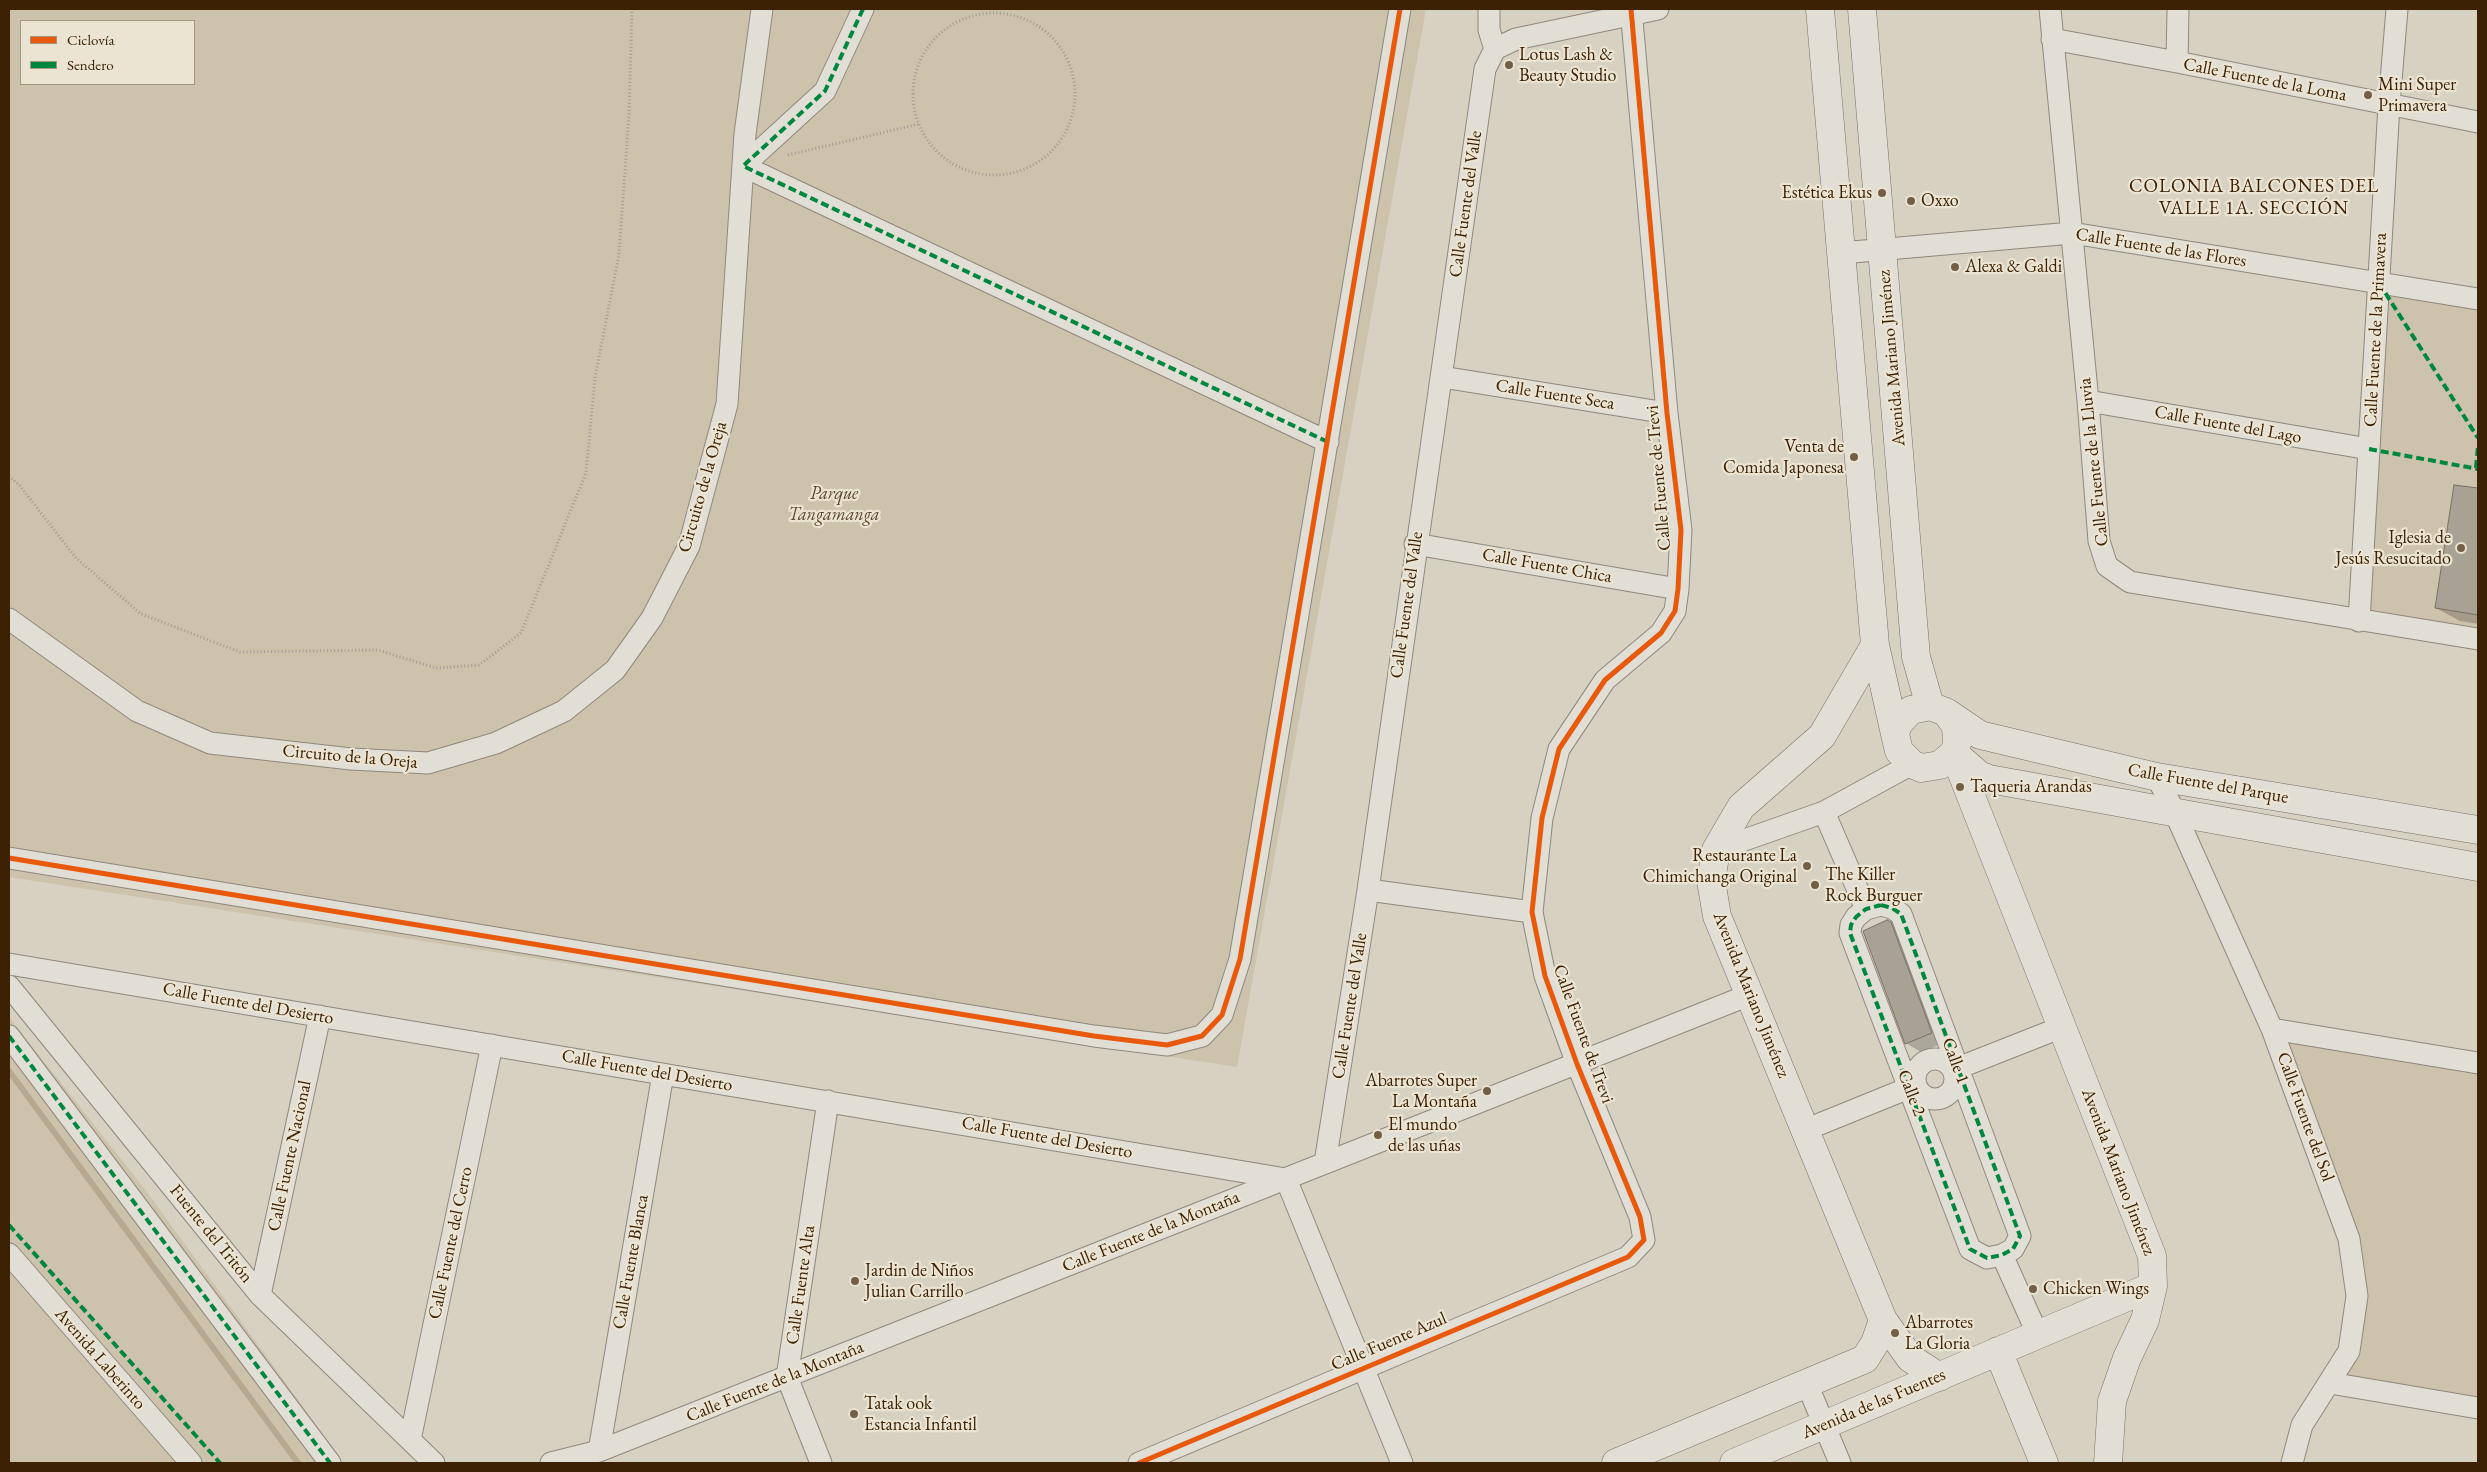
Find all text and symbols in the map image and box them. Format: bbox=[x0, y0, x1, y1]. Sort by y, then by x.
legend bbox=[20, 20, 195, 85]
text: Ciclovía bbox=[67, 30, 114, 49]
place label: Lotus Lash & Beauty Studio bbox=[1519, 44, 1616, 86]
street label: Calle Fuente de la Loma bbox=[2181, 54, 2349, 106]
text: Sendero bbox=[67, 55, 114, 74]
marker: Lotus Lash & Beauty Studio bbox=[1503, 59, 1515, 71]
place label: Mini Super Primavera bbox=[2378, 74, 2456, 116]
marker: Mini Super Primavera bbox=[2362, 89, 2374, 101]
street label: Calle Fuente del Valle bbox=[1445, 129, 1487, 279]
district label: COLONIA BALCONES DEL VALLE 1A. SECCIÓN bbox=[2127, 176, 2381, 220]
place label: Estética Ekus bbox=[1782, 182, 1872, 204]
marker: Estética Ekus bbox=[1876, 187, 1888, 199]
place label: Oxxo bbox=[1921, 190, 1959, 212]
marker: Oxxo bbox=[1905, 195, 1917, 207]
street label: Calle Fuente de las Flores bbox=[2074, 224, 2248, 272]
street label: Calle Fuente de la Primavera bbox=[2360, 232, 2392, 428]
place label: Alexa & Galdi bbox=[1965, 256, 2062, 278]
marker: Alexa & Galdi bbox=[1949, 261, 1961, 273]
street label: Avenida Mariano Jiménez bbox=[1874, 269, 1910, 447]
street label: Calle Fuente Seca bbox=[1494, 375, 1616, 415]
street label: Calle Fuente de la Lluvia bbox=[2074, 377, 2114, 547]
street label: Calle Fuente del Lago bbox=[2153, 401, 2303, 449]
street label: Calle Fuente de Trevi bbox=[1642, 404, 1676, 552]
street label: Circuito de la Oreja bbox=[674, 419, 732, 555]
place label: Venta de Comida Japonesa bbox=[1723, 436, 1844, 478]
marker: Venta de Comida Japonesa bbox=[1848, 451, 1860, 463]
park label: Parque Tangamanga bbox=[788, 483, 880, 526]
place label: Iglesia de Jesús Resucitado bbox=[2335, 527, 2451, 570]
street label: Calle Fuente del Valle bbox=[1386, 530, 1428, 680]
marker: Iglesia de Jesús Resucitado bbox=[2455, 542, 2467, 554]
street label: Calle Fuente Chica bbox=[1480, 544, 1614, 588]
street label: Circuito de la Oreja bbox=[282, 740, 418, 774]
street label: Calle Fuente del Parque bbox=[2126, 759, 2290, 809]
place label: Taqueria Arandas bbox=[1970, 776, 2092, 798]
marker: Taqueria Arandas bbox=[1954, 781, 1966, 793]
place label: Restaurante La Chimichanga Original bbox=[1643, 845, 1797, 888]
marker: Restaurante La Chimichanga Original bbox=[1801, 860, 1813, 872]
place label: The Killer Rock Burguer bbox=[1825, 864, 1923, 906]
marker: The Killer Rock Burguer bbox=[1809, 879, 1821, 891]
street label: Avenida Mariano Jiménez bbox=[1708, 909, 1794, 1081]
street label: Calle Fuente del Valle bbox=[1328, 931, 1372, 1081]
street label: Calle Fuente de Trevi bbox=[1548, 962, 1618, 1106]
street label: Calle Fuente del Desierto bbox=[161, 978, 335, 1030]
street label: Calle 1 bbox=[1937, 1035, 1973, 1087]
street label: Calle Fuente del Desierto bbox=[560, 1045, 734, 1097]
street label: Calle Fuente del Sol bbox=[2272, 1049, 2338, 1185]
street label: Calle 2 bbox=[1892, 1067, 1930, 1119]
place label: Abarrotes Super La Montaña bbox=[1365, 1070, 1477, 1112]
street label: Calle Fuente Nacional bbox=[263, 1079, 317, 1233]
marker: Abarrotes Super La Montaña bbox=[1481, 1085, 1493, 1097]
street label: Avenida Mariano Jiménez bbox=[2076, 1086, 2160, 1258]
street label: Calle Fuente del Desierto bbox=[960, 1112, 1134, 1164]
place label: El mundo de las uñas bbox=[1388, 1114, 1461, 1156]
marker: El mundo de las uñas bbox=[1372, 1129, 1384, 1141]
street label: Calle Fuente del Cerro bbox=[424, 1165, 478, 1321]
street label: Fuente del Tritón bbox=[165, 1180, 257, 1288]
street label: Calle Fuente de la Montaña bbox=[1059, 1187, 1243, 1277]
street label: Calle Fuente Blanca bbox=[609, 1193, 653, 1331]
street label: Calle Fuente Alta bbox=[782, 1224, 820, 1346]
place label: Jardin de Niños Julian Carrillo bbox=[865, 1260, 974, 1302]
marker: Jardin de Niños Julian Carrillo bbox=[849, 1275, 861, 1287]
place label: Chicken Wings bbox=[2043, 1278, 2149, 1300]
marker: Chicken Wings bbox=[2027, 1283, 2039, 1295]
street label: Avenida Laberinto bbox=[50, 1304, 150, 1414]
street label: Calle Fuente Azul bbox=[1328, 1308, 1450, 1376]
place label: Abarrotes La Gloria bbox=[1905, 1312, 1973, 1355]
marker: Abarrotes La Gloria bbox=[1889, 1327, 1901, 1339]
street label: Calle Fuente de la Montaña bbox=[683, 1337, 867, 1427]
street label: Avenida de las Fuentes bbox=[1799, 1364, 1949, 1444]
place label: Tatak ook Estancia Infantil bbox=[864, 1393, 977, 1436]
marker: Tatak ook Estancia Infantil bbox=[848, 1408, 860, 1420]

